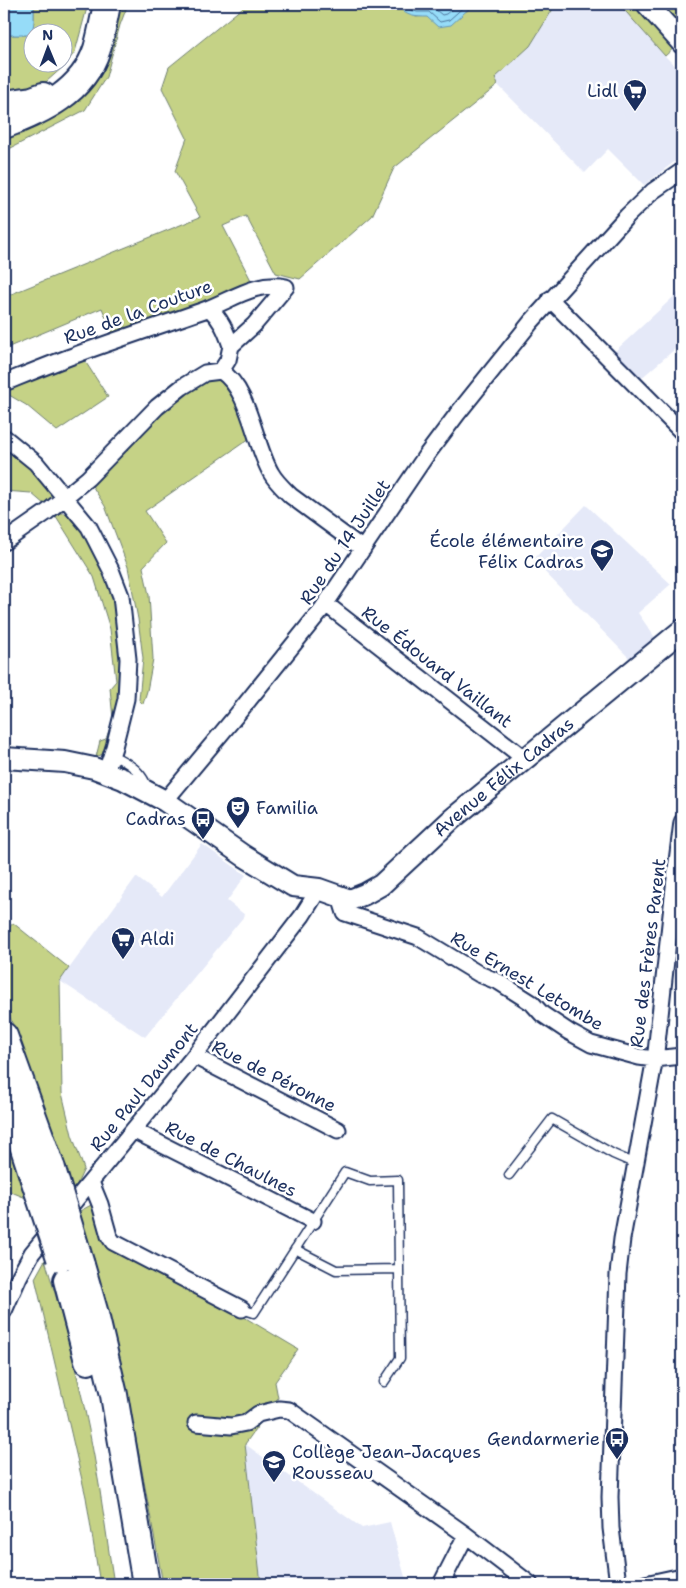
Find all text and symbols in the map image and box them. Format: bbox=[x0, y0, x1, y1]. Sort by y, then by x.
north arrow bbox=[22, 22, 72, 72]
text: N bbox=[42, 26, 53, 44]
supermarket icon: Lidl bbox=[622, 78, 648, 112]
place label: Lidl bbox=[587, 79, 619, 103]
street label: Rue de la Couture bbox=[61, 274, 215, 350]
street label: Rue du 14 Juillet bbox=[294, 475, 396, 609]
place label: École élémentaire Félix Cadras bbox=[429, 529, 584, 574]
school or university icon: École élémentaire Félix Cadras bbox=[589, 538, 615, 572]
street label: Rue Édouard Vaillant bbox=[357, 601, 517, 734]
street label: Avenue Félix Cadras bbox=[428, 712, 579, 842]
theatre icon: Familia bbox=[225, 795, 251, 829]
place label: Familia bbox=[256, 796, 318, 820]
bus stop icon: Cadras bbox=[190, 806, 216, 840]
place label: Cadras bbox=[126, 807, 186, 831]
street label: Rue des Frères Parent bbox=[624, 857, 672, 1049]
supermarket icon: Aldi bbox=[110, 926, 136, 960]
street label: Rue Ernest Letombe bbox=[446, 926, 608, 1036]
place label: Aldi bbox=[140, 927, 175, 951]
street label: Rue Paul Daumont bbox=[85, 1018, 203, 1156]
street label: Rue de Péronne bbox=[208, 1034, 340, 1118]
street label: Rue de Chaulnes bbox=[161, 1115, 301, 1203]
bus stop icon: Gendarmerie bbox=[604, 1426, 630, 1460]
place label: Gendarmerie bbox=[487, 1427, 600, 1451]
place label: Collège Jean-Jacques Rousseau bbox=[292, 1440, 481, 1485]
school or university icon: Collège Jean-Jacques Rousseau bbox=[261, 1449, 287, 1483]

